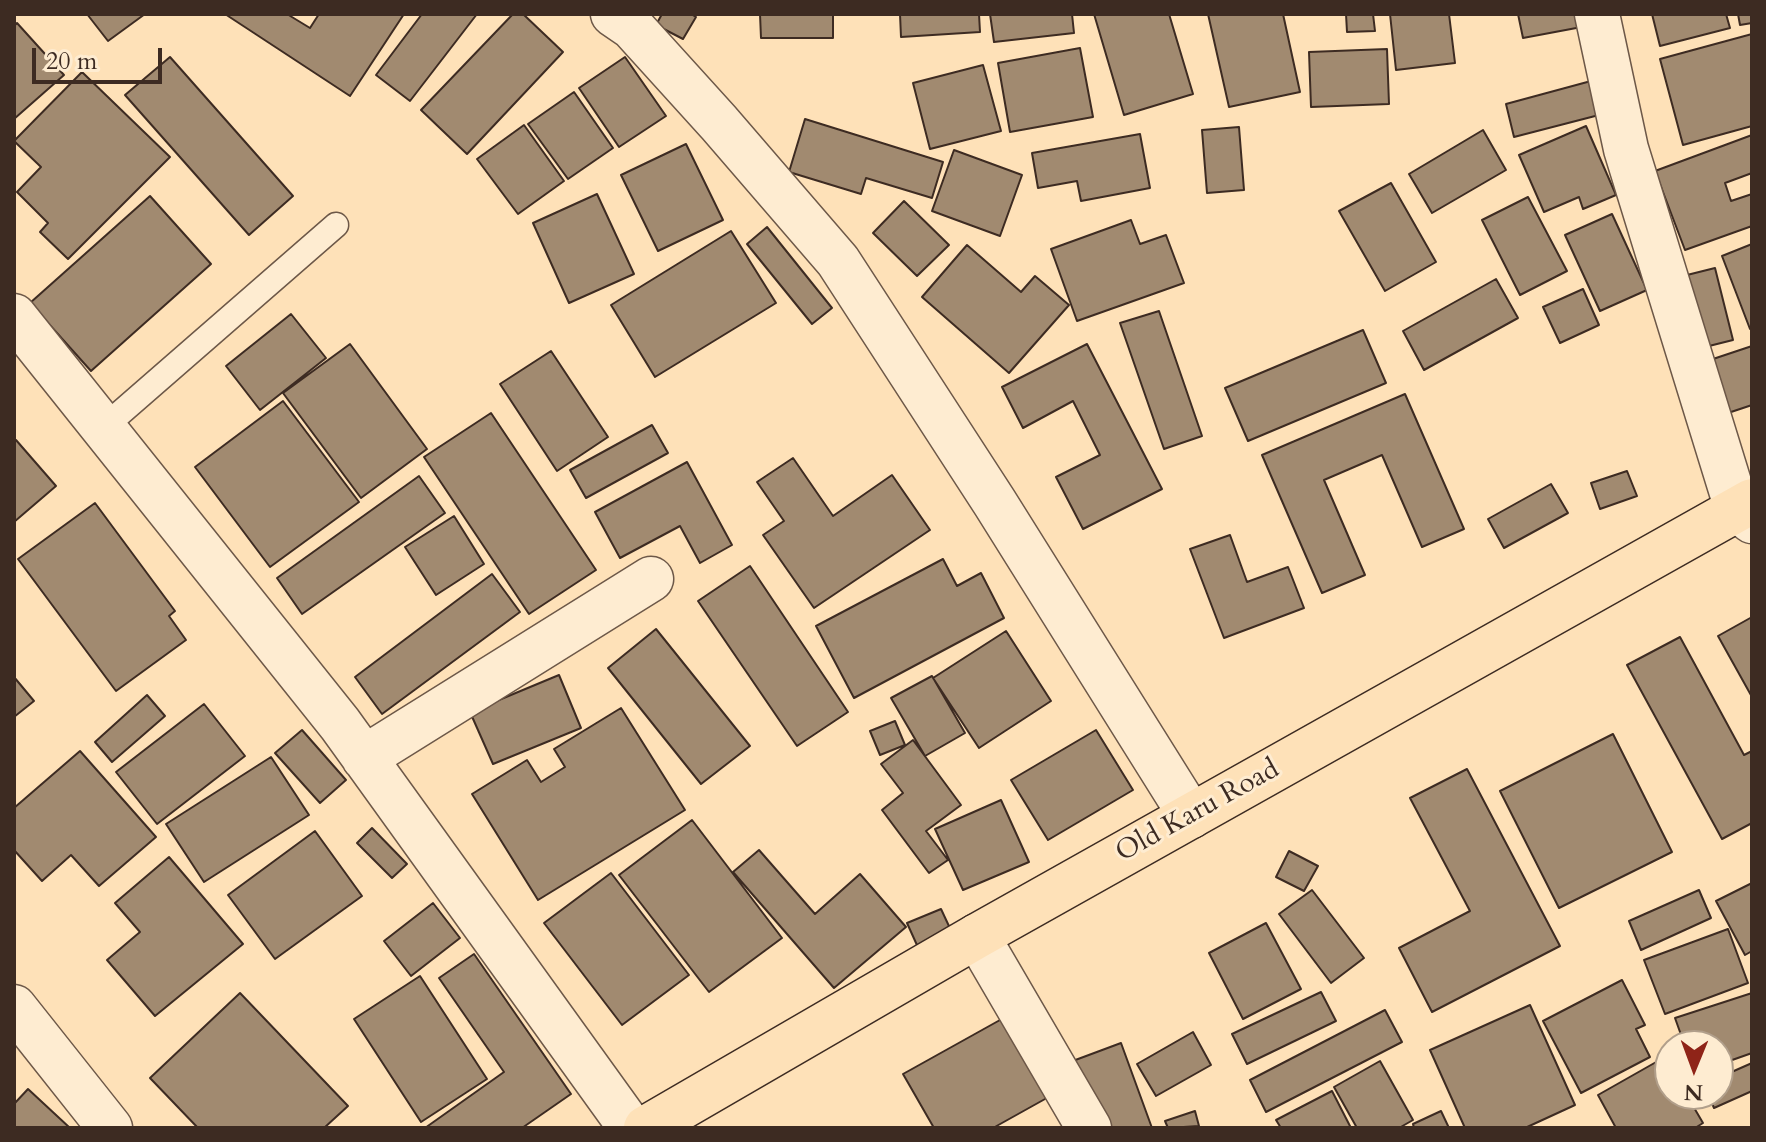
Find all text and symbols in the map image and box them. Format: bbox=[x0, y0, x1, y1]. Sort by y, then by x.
scale bar bbox=[36, 32, 166, 82]
text: 20 m bbox=[46, 45, 97, 78]
street label: Old Karu Road bbox=[1111, 753, 1285, 871]
north arrow bbox=[1654, 1030, 1734, 1110]
text: N bbox=[1684, 1077, 1703, 1107]

